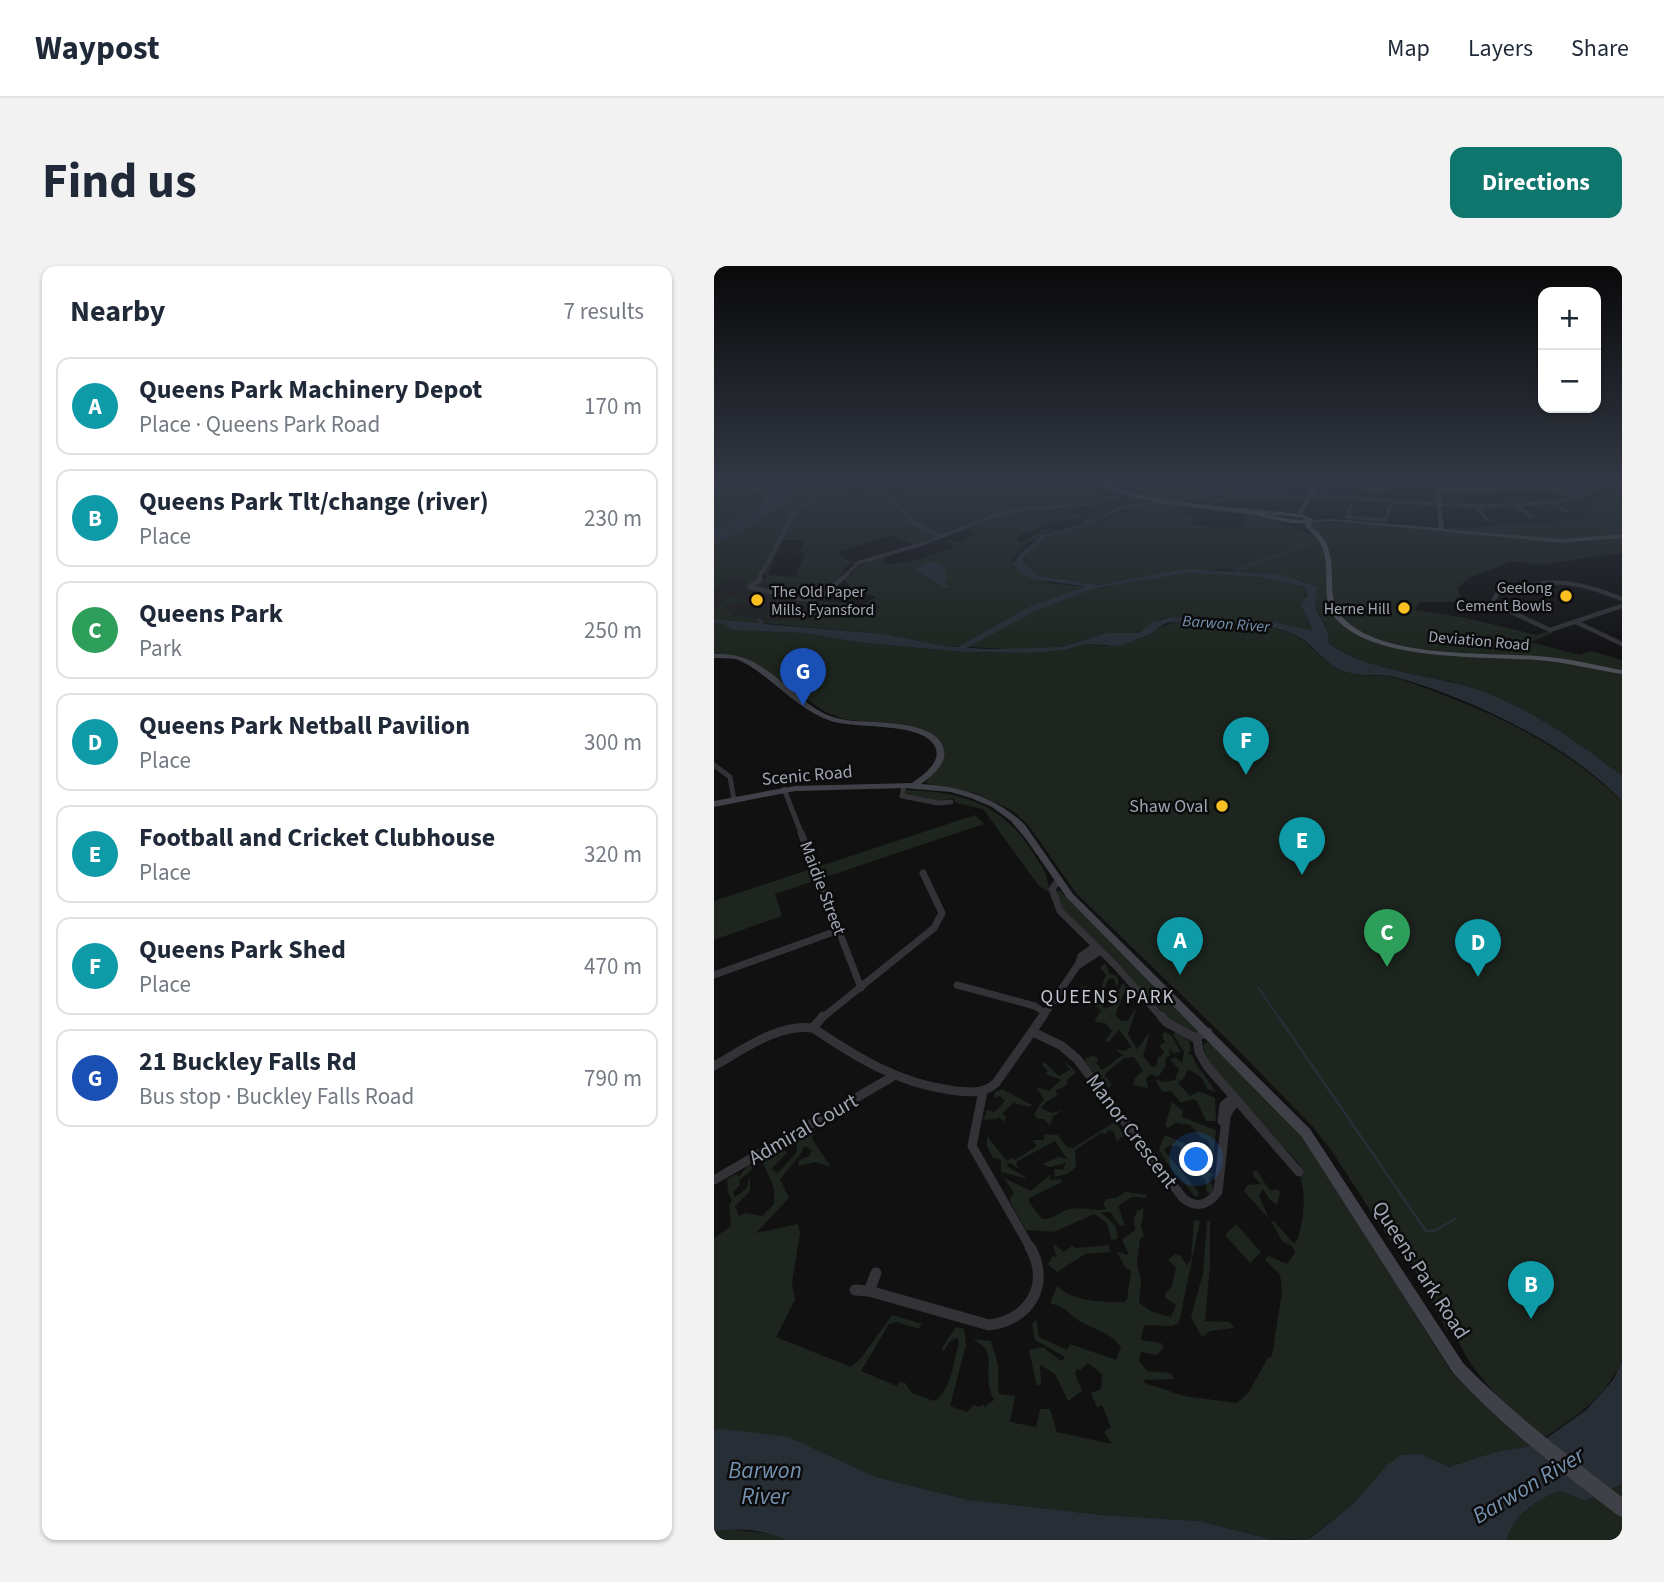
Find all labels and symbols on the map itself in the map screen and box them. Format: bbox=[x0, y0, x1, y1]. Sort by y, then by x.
place label: Geelong Cement Bowls bbox=[1456, 577, 1552, 617]
place label: The Old Paper Mills, Fyansford bbox=[771, 581, 874, 621]
marker: Geelong Cement Bowls bbox=[1558, 588, 1574, 604]
marker: The Old Paper Mills, Fyansford bbox=[749, 592, 765, 608]
place label: Herne Hill bbox=[1324, 598, 1390, 620]
marker: Herne Hill bbox=[1396, 600, 1412, 616]
water label: Barwon River bbox=[1182, 610, 1272, 638]
street label: Deviation Road bbox=[1427, 626, 1530, 656]
pin: G bbox=[780, 648, 826, 706]
pin: F bbox=[1223, 717, 1269, 775]
street label: Scenic Road bbox=[761, 759, 854, 792]
place label: Shaw Oval bbox=[1129, 794, 1208, 819]
marker: Shaw Oval bbox=[1214, 798, 1230, 814]
pin: E bbox=[1279, 817, 1325, 875]
street label: Maidie Street bbox=[793, 838, 852, 939]
pin: C bbox=[1364, 909, 1410, 967]
pin: A bbox=[1157, 917, 1203, 975]
pin: D bbox=[1455, 919, 1501, 977]
district label: QUEENS PARK bbox=[1040, 984, 1176, 1011]
street label: Manor Crescent bbox=[1079, 1067, 1185, 1195]
street label: Admiral Court bbox=[743, 1086, 863, 1172]
your location bbox=[1179, 1142, 1213, 1176]
street label: Queens Park Road bbox=[1365, 1195, 1477, 1345]
pin: B bbox=[1508, 1261, 1554, 1319]
water label: Barwon River bbox=[1466, 1438, 1591, 1532]
water label: Barwon River bbox=[728, 1454, 802, 1513]

